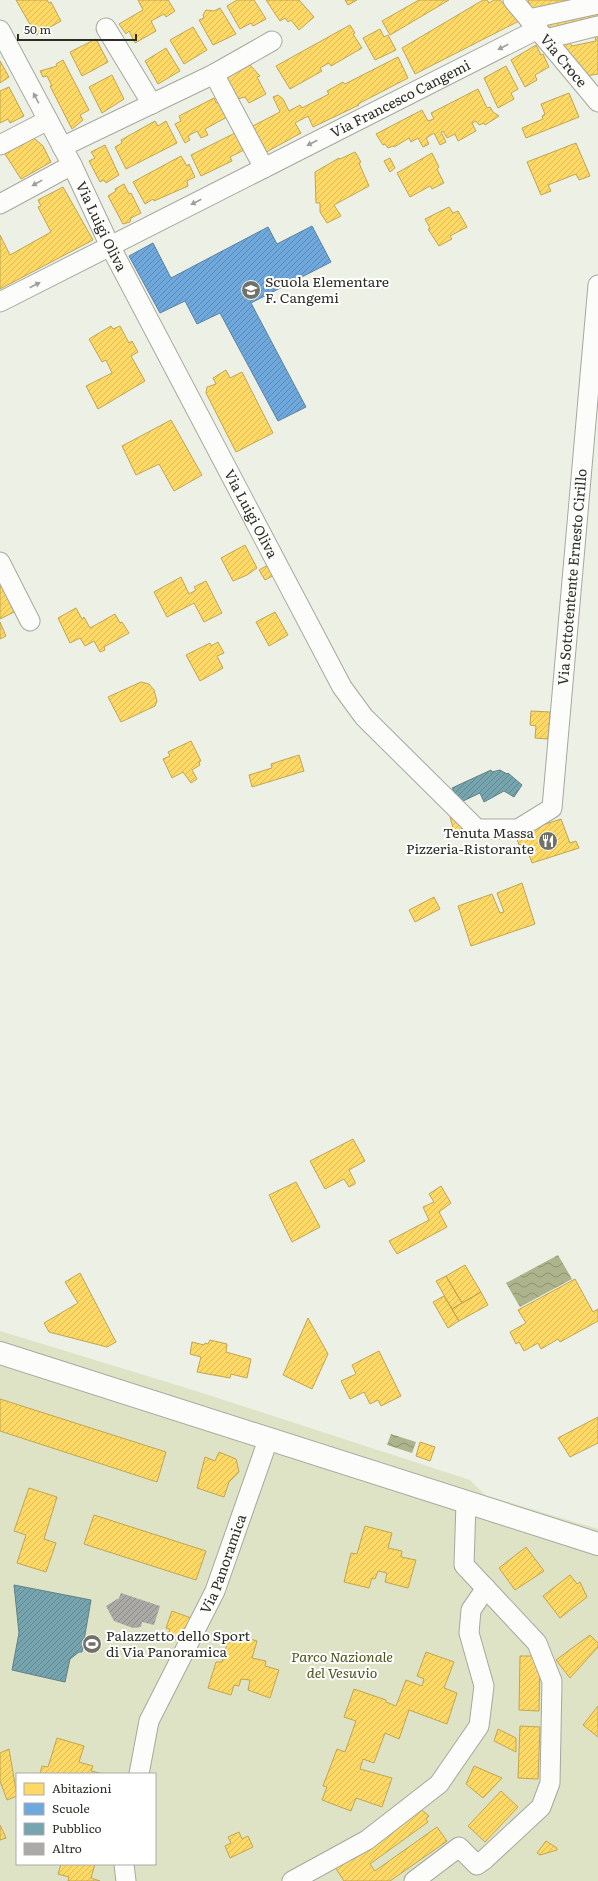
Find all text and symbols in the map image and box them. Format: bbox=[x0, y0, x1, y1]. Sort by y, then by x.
scale bar bbox=[18, 16, 136, 42]
text: 50 m bbox=[24, 20, 51, 38]
street label: Via Croce bbox=[536, 29, 592, 91]
one-way arrow bbox=[497, 44, 509, 50]
street label: Via Francesco Cangemi bbox=[327, 54, 474, 142]
one-way arrow bbox=[33, 92, 39, 104]
one-way arrow bbox=[306, 140, 318, 147]
street label: Via Luigi Oliva bbox=[72, 178, 133, 275]
one-way arrow bbox=[31, 180, 43, 187]
one-way arrow bbox=[190, 199, 202, 205]
place label: Scuola Elementare F. Cangemi bbox=[265, 271, 389, 307]
school or university icon: Scuola Elementare F. Cangemi bbox=[240, 279, 262, 301]
one-way arrow bbox=[29, 281, 40, 288]
street label: Via Luigi Oliva bbox=[220, 465, 284, 562]
street label: Via Sottotentente Ernesto Cirillo bbox=[552, 468, 591, 686]
place label: Tenuta Massa Pizzeria-Ristorante bbox=[406, 822, 534, 858]
restaurant icon: Tenuta Massa Pizzeria-Ristorante bbox=[537, 830, 559, 852]
street label: Via Panoramica bbox=[194, 1511, 250, 1617]
place label: Palazzetto dello Sport di Via Panoramica bbox=[106, 1625, 251, 1661]
sports icon: Palazzetto dello Sport di Via Panoramica bbox=[81, 1633, 103, 1655]
park label: Parco Nazionale del Vesuvio bbox=[291, 1646, 393, 1682]
legend bbox=[16, 1773, 156, 1865]
text: Abitazioni bbox=[52, 1779, 111, 1797]
text: Scuole bbox=[52, 1799, 90, 1817]
text: Pubblico bbox=[52, 1819, 102, 1837]
text: Altro bbox=[52, 1839, 82, 1857]

